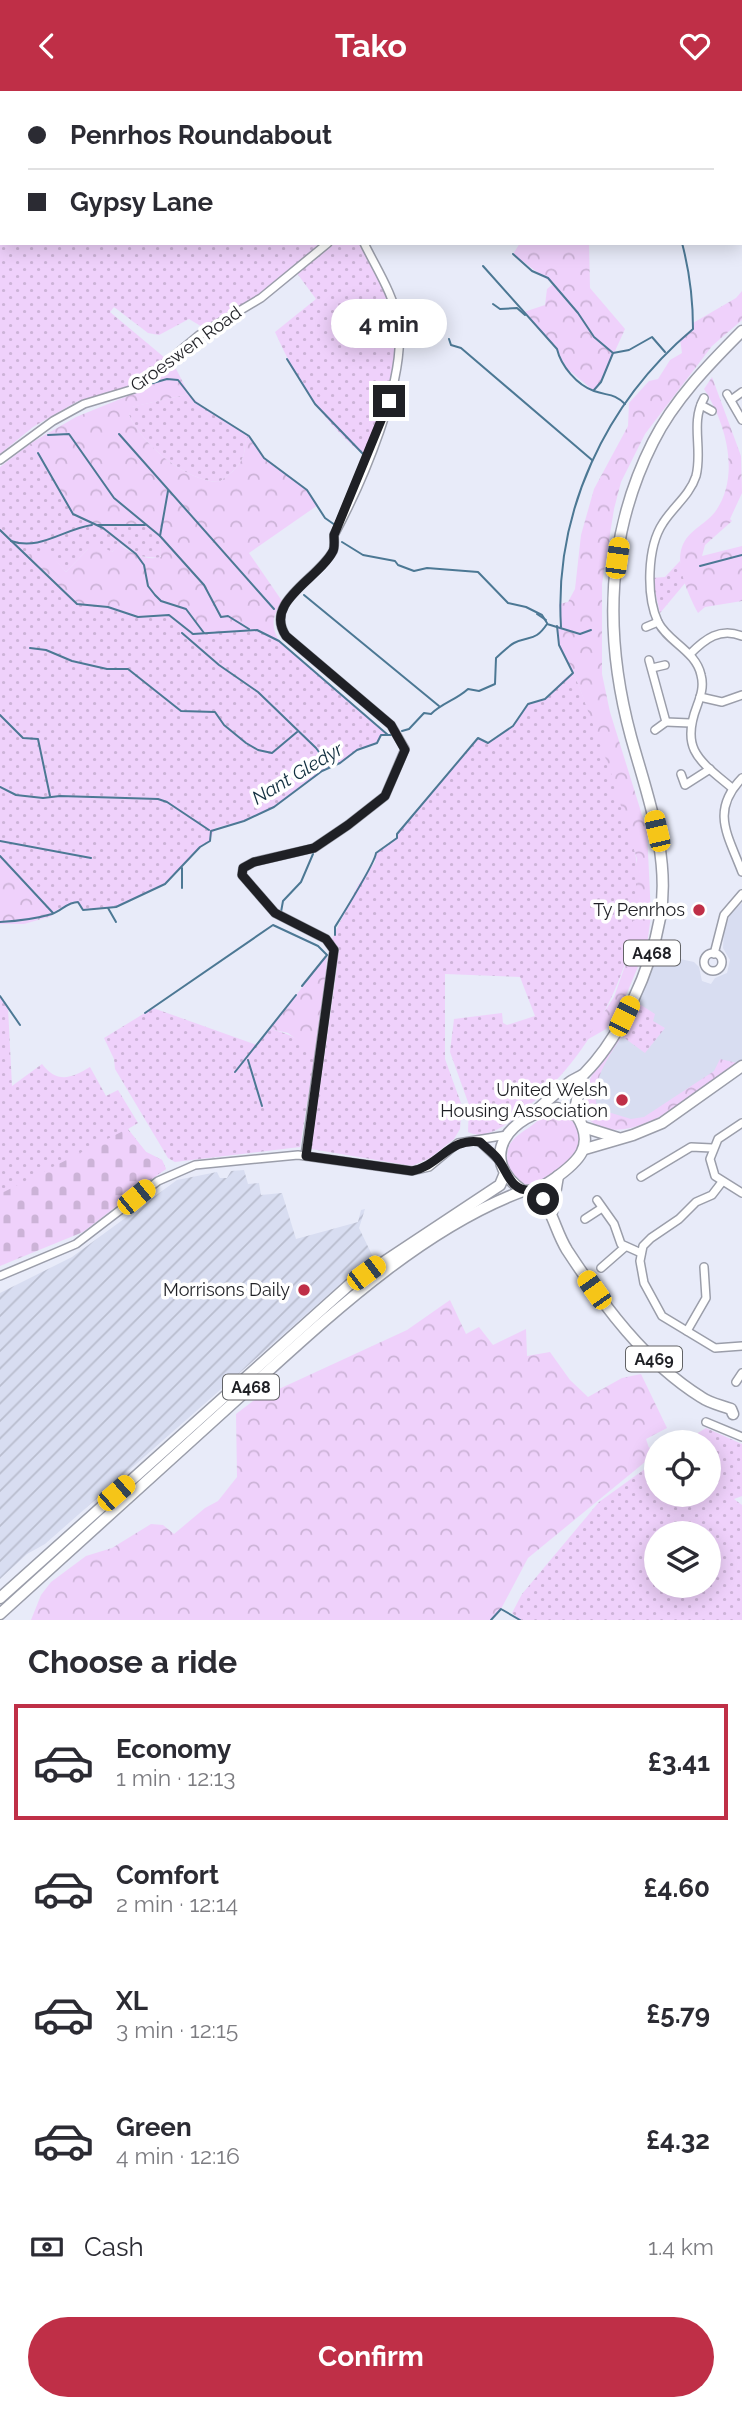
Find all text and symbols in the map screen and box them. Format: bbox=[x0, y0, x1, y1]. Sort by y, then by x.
icon: back bbox=[28, 27, 66, 65]
text: Tako bbox=[335, 27, 407, 64]
icon: heart bbox=[676, 27, 714, 65]
text: Penrhos Roundabout bbox=[70, 120, 332, 150]
text: Gypsy Lane bbox=[70, 187, 213, 217]
callout: 4 min bbox=[331, 299, 447, 349]
street label: Groeswen Road bbox=[126, 301, 245, 396]
text: 4 min bbox=[359, 310, 419, 337]
route end bbox=[373, 385, 405, 417]
car bbox=[604, 536, 631, 580]
water label: Nant Gledyr bbox=[248, 737, 348, 809]
car bbox=[643, 808, 672, 854]
place label: Ty Penrhos bbox=[593, 899, 685, 920]
marker: Ty Penrhos bbox=[691, 902, 707, 918]
road number: A468 bbox=[624, 940, 680, 965]
car bbox=[606, 993, 643, 1039]
place label: United Welsh Housing Association bbox=[440, 1079, 608, 1121]
marker: United Welsh Housing Association bbox=[614, 1092, 630, 1108]
car bbox=[114, 1176, 159, 1218]
route start bbox=[527, 1183, 559, 1215]
car bbox=[343, 1252, 390, 1294]
car bbox=[574, 1267, 615, 1313]
place label: Morrisons Daily bbox=[163, 1279, 290, 1300]
marker: Morrisons Daily bbox=[296, 1282, 312, 1298]
road number: A469 bbox=[626, 1347, 682, 1371]
road number: A468 bbox=[223, 1375, 279, 1399]
map controls bbox=[644, 1430, 721, 1598]
button: locate bbox=[644, 1430, 721, 1507]
car bbox=[94, 1471, 139, 1515]
button: layers bbox=[644, 1521, 721, 1598]
text: Choose a ride bbox=[28, 1643, 237, 1680]
icon: car bbox=[32, 1731, 95, 1794]
text: Economy bbox=[116, 1734, 231, 1764]
text: £3.41 bbox=[648, 1747, 710, 1777]
text: 1 min · 12:13 bbox=[116, 1764, 236, 1791]
icon: car bbox=[32, 1857, 95, 1920]
text: Comfort bbox=[116, 1860, 219, 1890]
text: £4.60 bbox=[643, 1873, 710, 1903]
text: 2 min · 12:14 bbox=[116, 1890, 238, 1917]
icon: car bbox=[32, 1983, 95, 2046]
text: XL bbox=[116, 1986, 148, 2016]
text: £5.79 bbox=[646, 1999, 710, 2029]
text: 3 min · 12:15 bbox=[116, 2016, 238, 2043]
icon: car bbox=[32, 2109, 95, 2172]
text: Green bbox=[116, 2112, 192, 2142]
text: £4.32 bbox=[646, 2125, 710, 2155]
text: 4 min · 12:16 bbox=[116, 2142, 240, 2169]
icon: cash bbox=[28, 2228, 66, 2266]
text: Cash bbox=[84, 2232, 144, 2262]
text: 1.4 km bbox=[648, 2233, 714, 2260]
button: Confirm bbox=[28, 2317, 714, 2397]

